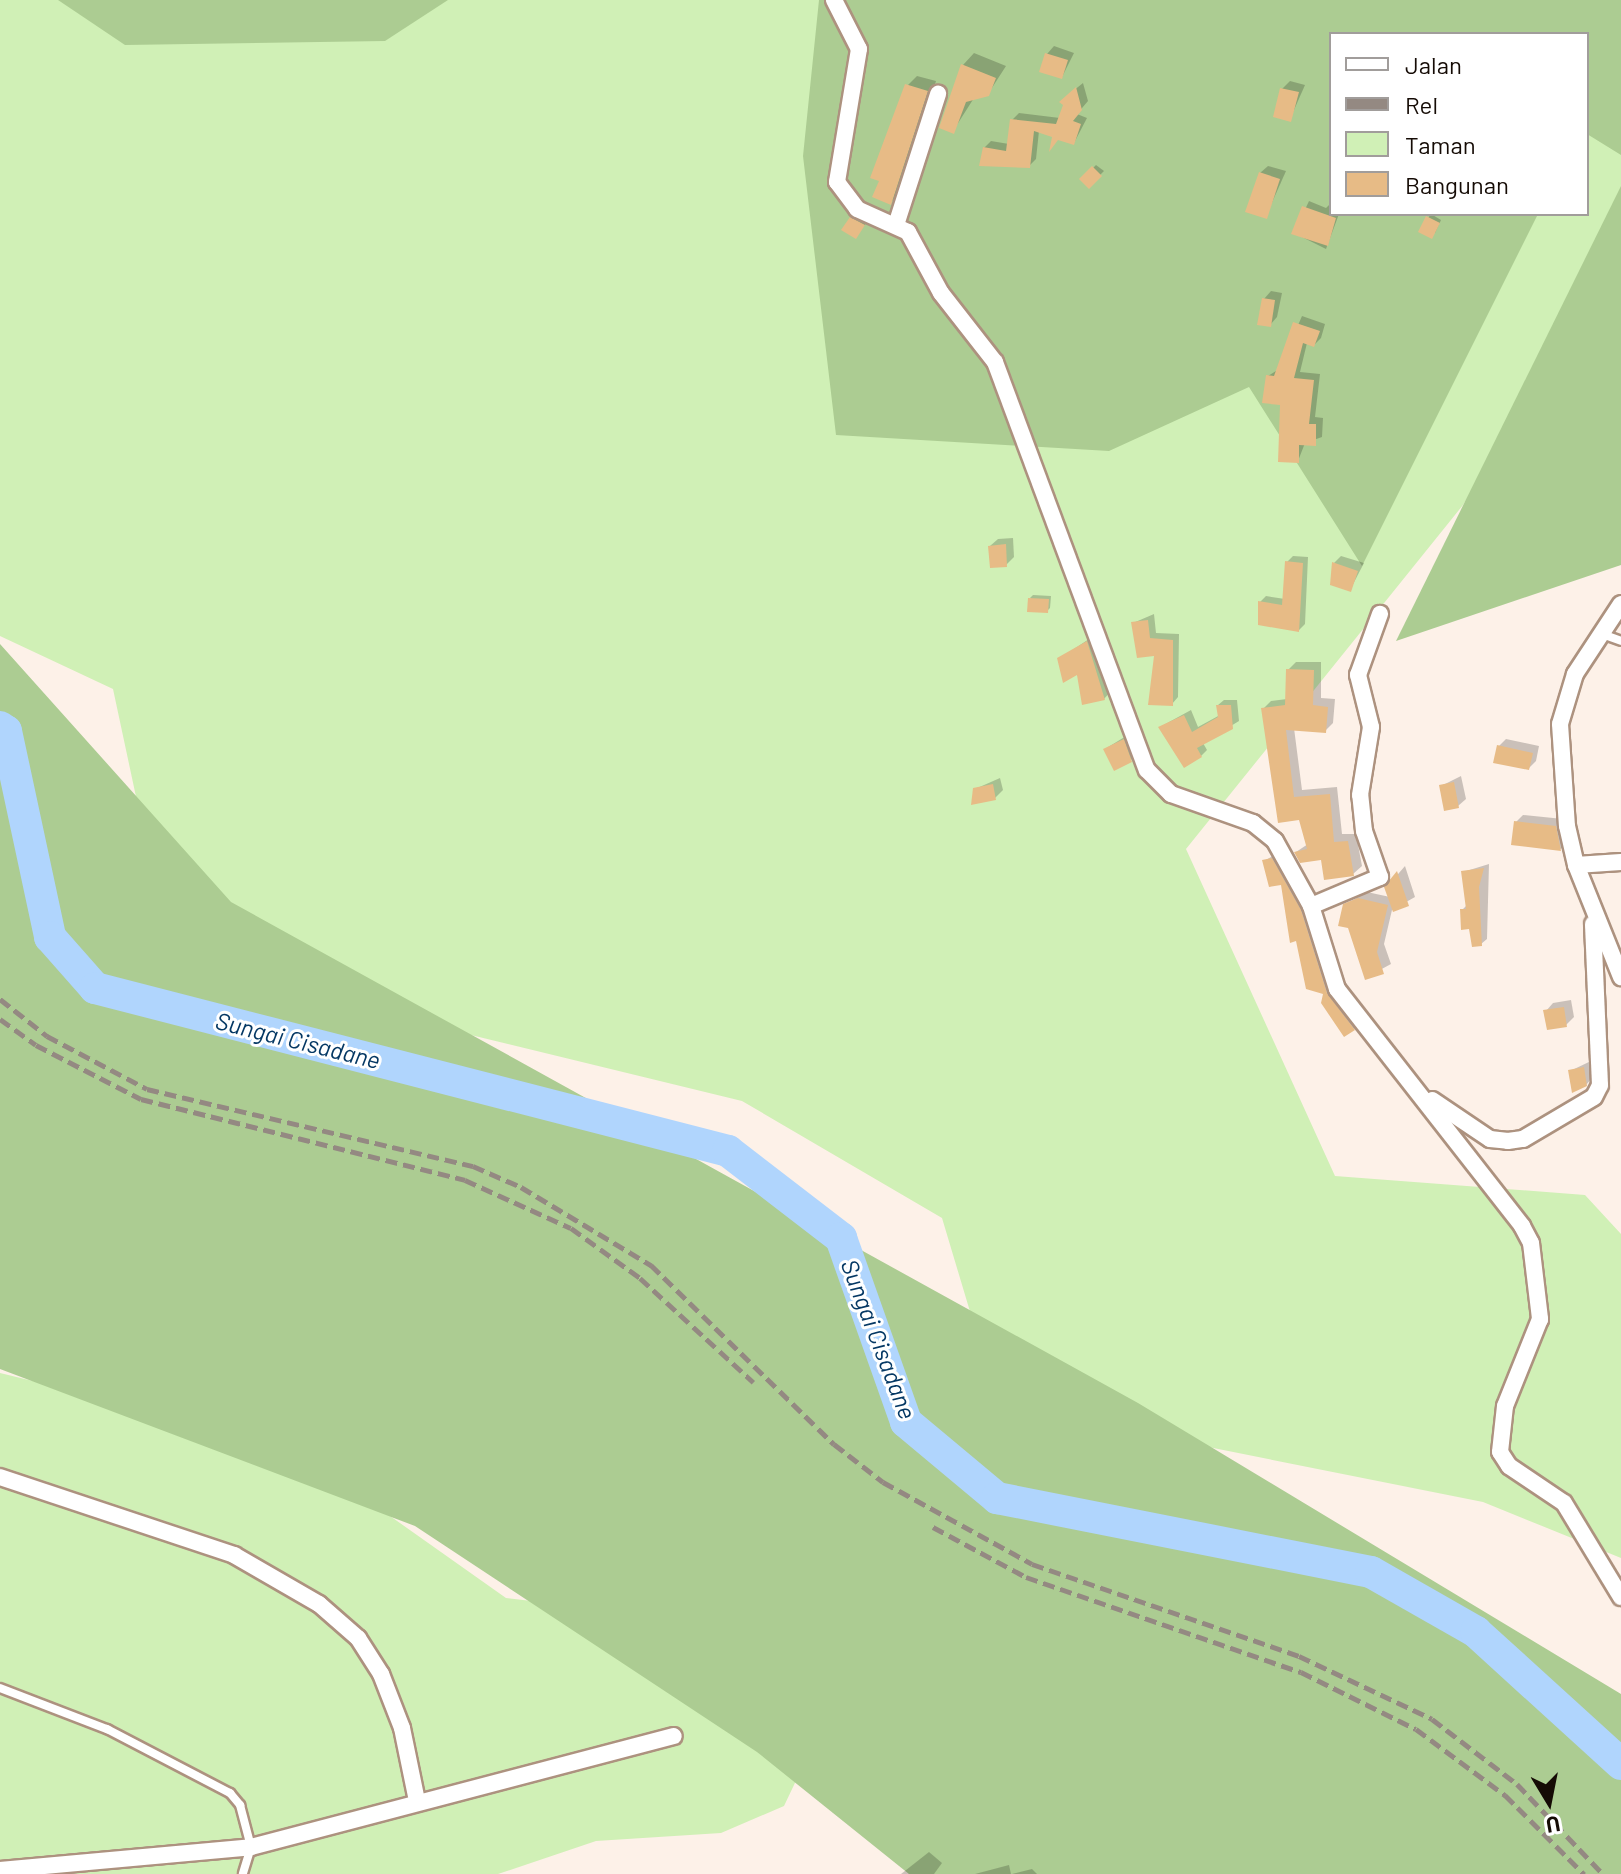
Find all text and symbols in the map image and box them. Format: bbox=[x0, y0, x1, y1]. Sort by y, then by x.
legend bbox=[1329, 32, 1589, 216]
text: Jalan bbox=[1405, 50, 1462, 79]
text: Rel bbox=[1405, 90, 1438, 119]
text: Taman bbox=[1405, 130, 1476, 159]
text: Bangunan bbox=[1405, 170, 1509, 199]
water label: Sungai Cisadane bbox=[213, 1006, 383, 1074]
water label: Sungai Cisadane bbox=[835, 1255, 923, 1423]
north arrow bbox=[1509, 1762, 1589, 1842]
text: U bbox=[1544, 1812, 1562, 1840]

